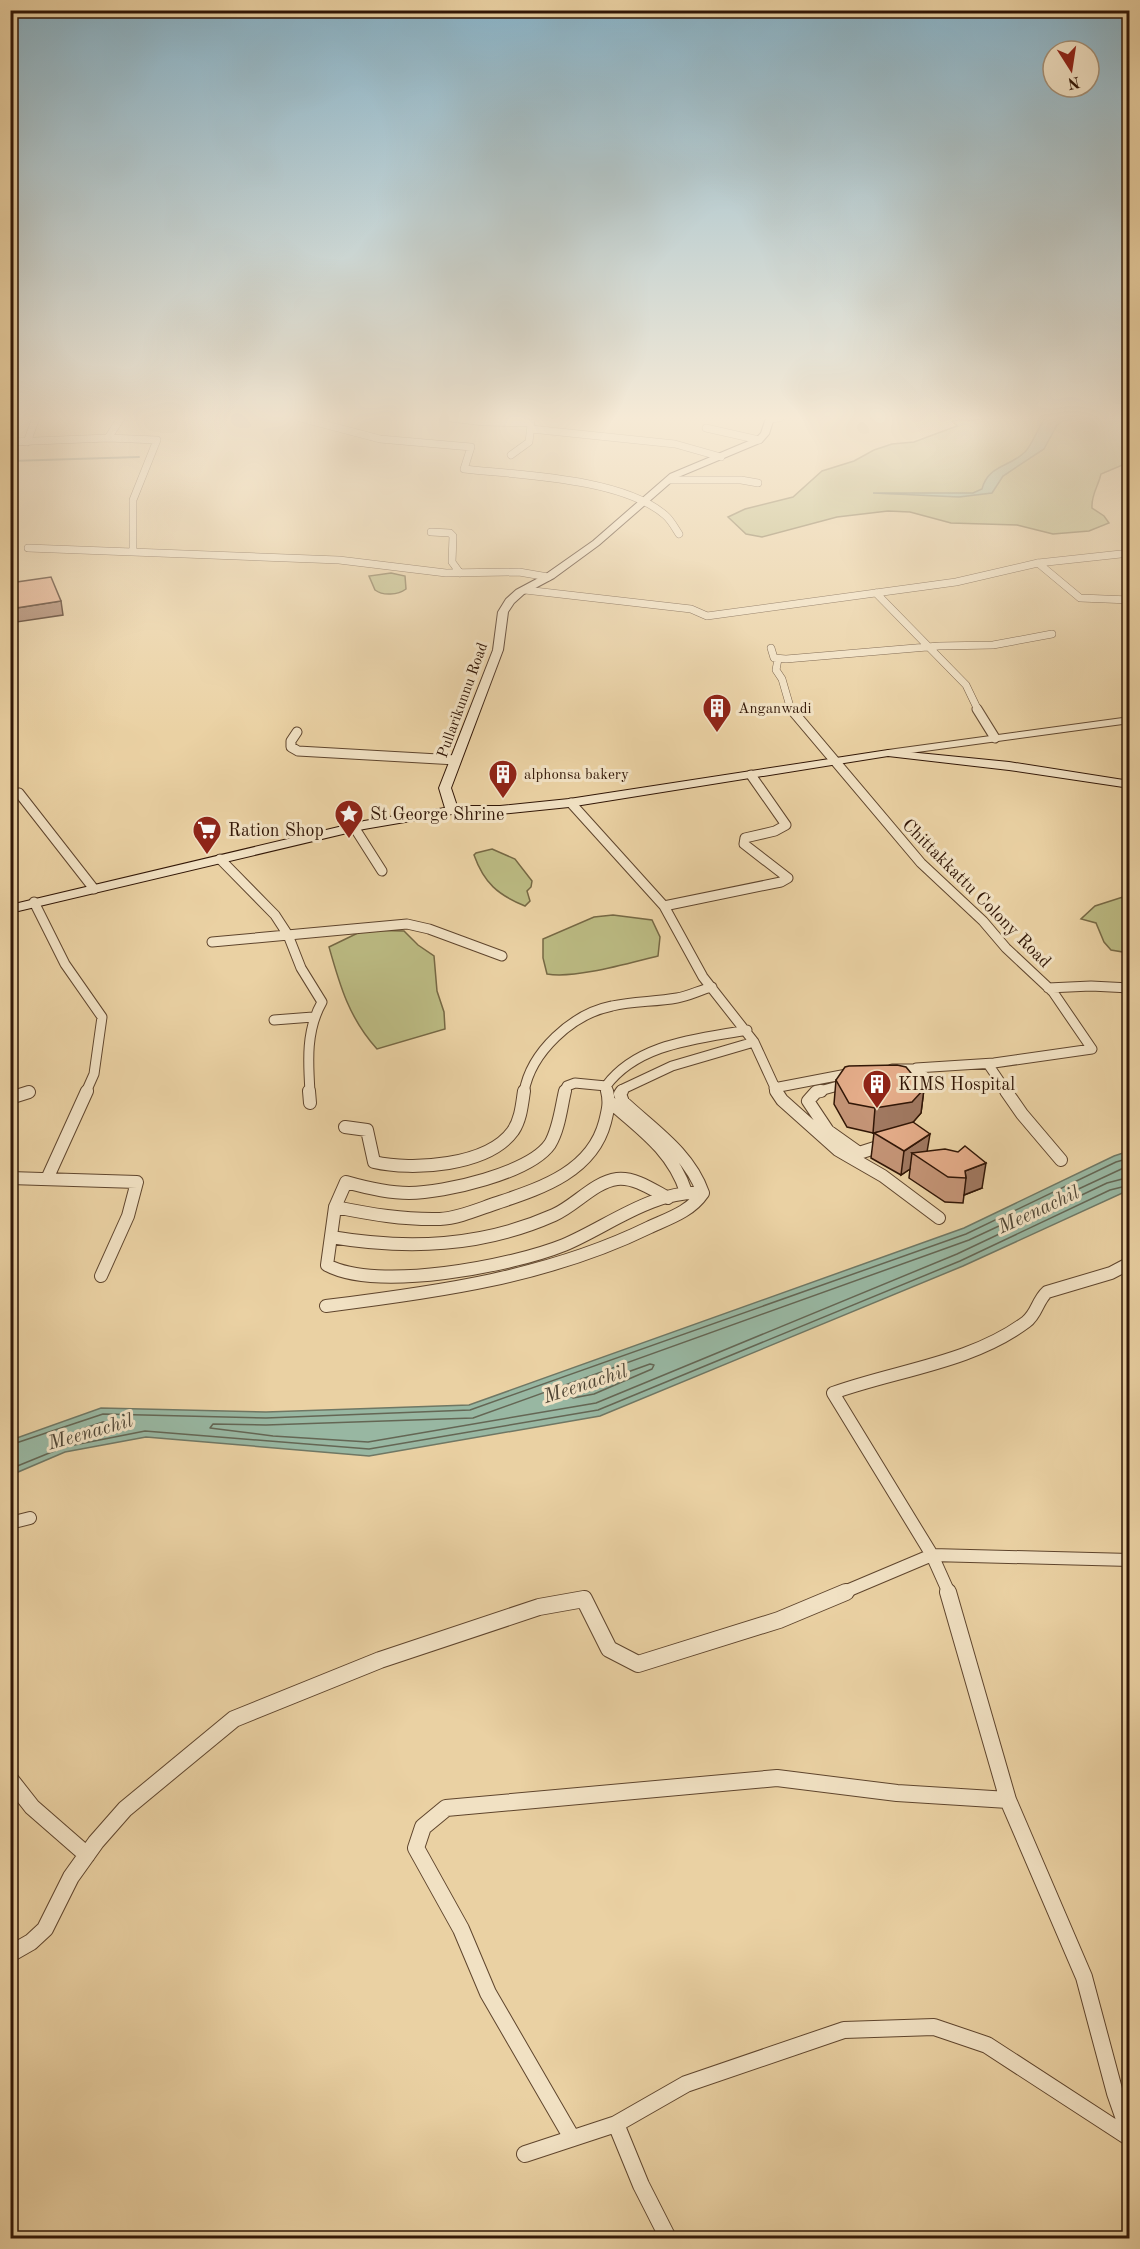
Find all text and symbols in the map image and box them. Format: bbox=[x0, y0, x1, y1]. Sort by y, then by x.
north arrow bbox=[1041, 39, 1101, 99]
text: N bbox=[1065, 73, 1081, 91]
street label: Pullarikunnu Road bbox=[436, 641, 491, 760]
building icon: Anganwadi bbox=[701, 692, 733, 734]
place label: Anganwadi bbox=[738, 702, 812, 717]
building icon: alphonsa bakery bbox=[487, 758, 519, 800]
place label: alphonsa bakery bbox=[524, 768, 629, 783]
place icon: St George Shrine bbox=[333, 798, 365, 840]
place label: St George Shrine bbox=[370, 806, 504, 824]
supermarket icon: Ration Shop bbox=[191, 814, 223, 856]
street label: Chittakkattu Colony Road bbox=[898, 816, 1054, 972]
place label: Ration Shop bbox=[228, 822, 324, 840]
building icon: KIMS Hospital bbox=[861, 1068, 893, 1110]
place label: KIMS Hospital bbox=[898, 1076, 1015, 1094]
water label: Meenachil bbox=[994, 1183, 1083, 1239]
water label: Meenachil bbox=[540, 1362, 631, 1408]
water label: Meenachil bbox=[45, 1411, 136, 1455]

